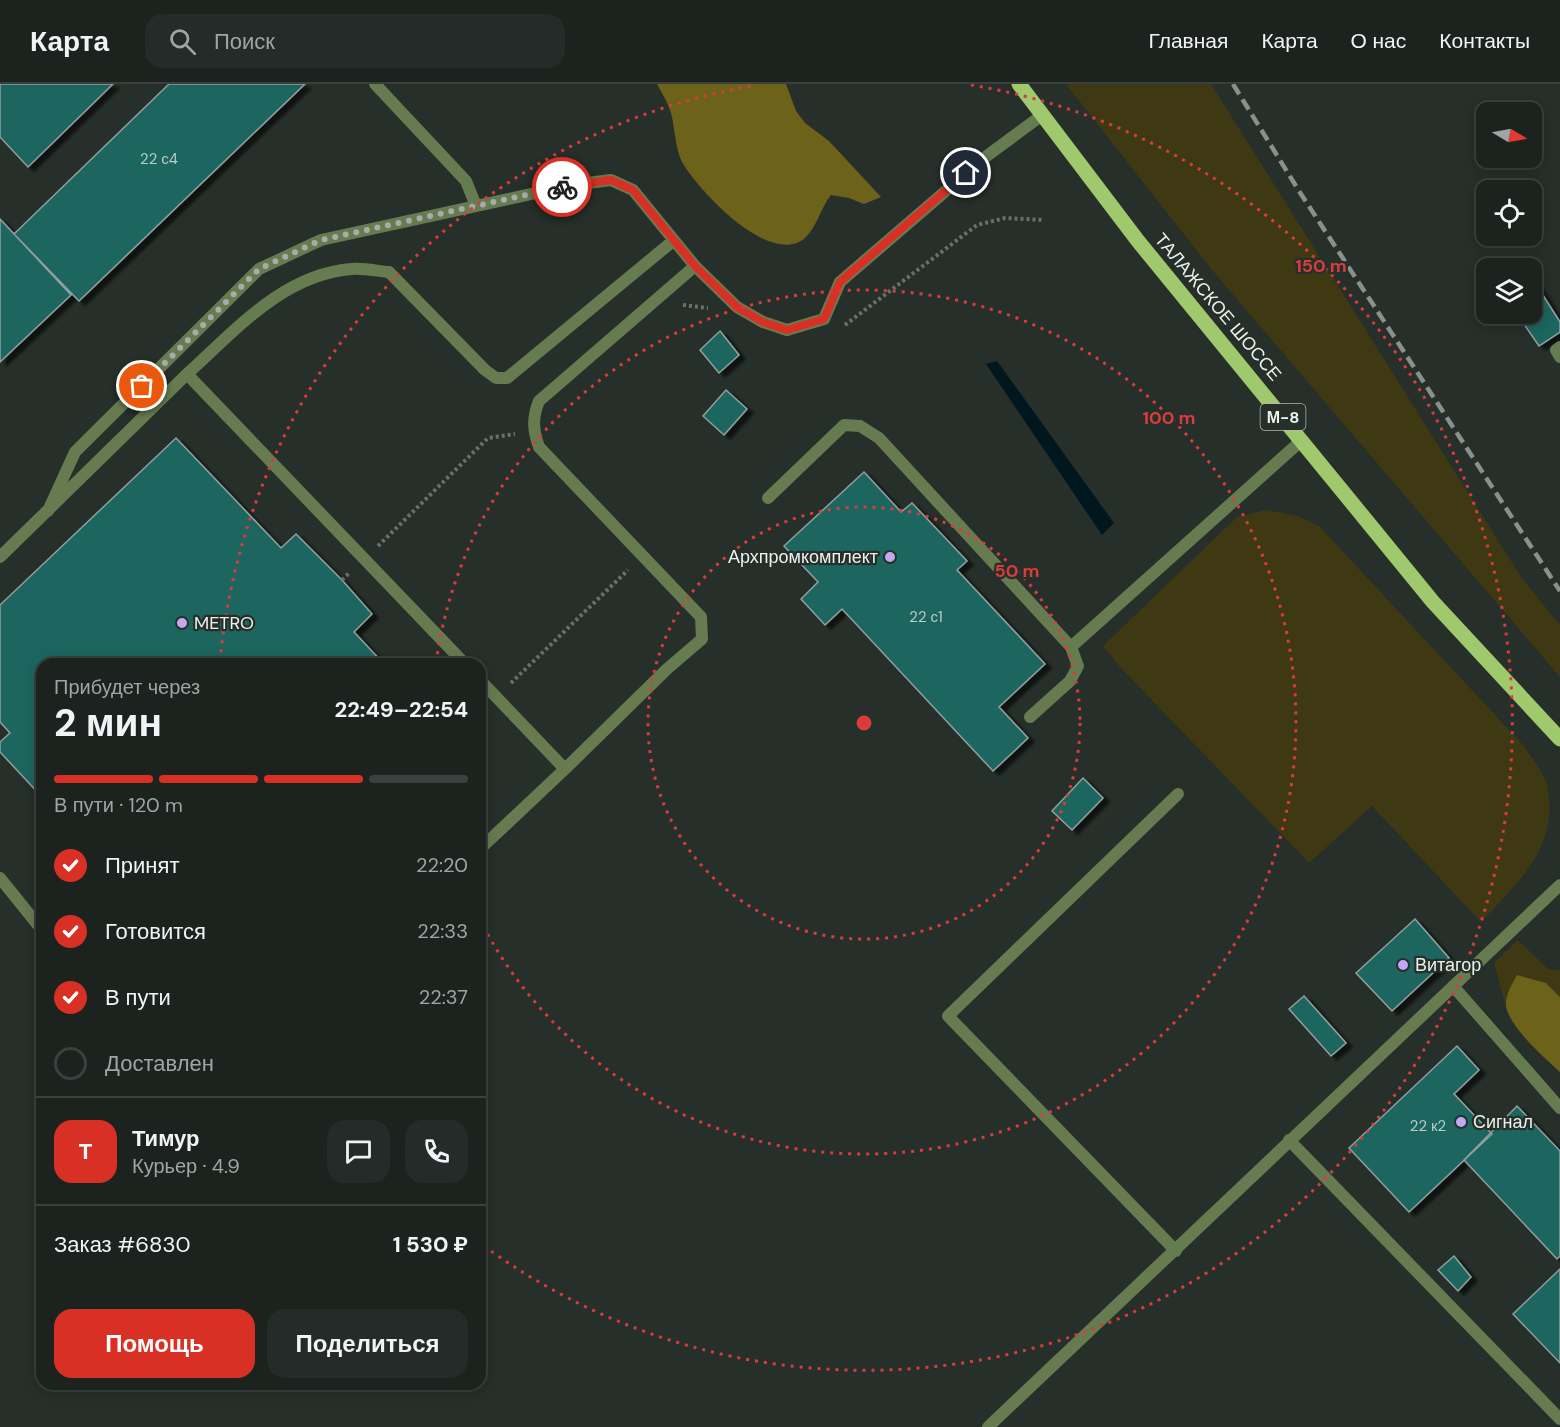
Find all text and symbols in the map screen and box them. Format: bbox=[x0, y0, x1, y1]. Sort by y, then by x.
search box bbox=[145, 14, 565, 68]
text: Карта bbox=[30, 23, 109, 60]
icon: search bbox=[166, 25, 199, 58]
text: Поиск bbox=[214, 27, 275, 56]
text: Главная bbox=[1148, 27, 1228, 55]
text: Карта bbox=[1261, 27, 1318, 55]
text: О нас bbox=[1351, 27, 1406, 55]
text: Контакты bbox=[1439, 27, 1530, 55]
north arrow bbox=[1476, 102, 1542, 168]
map controls bbox=[1476, 102, 1542, 324]
pin bbox=[940, 147, 991, 198]
house number: 22 с4 bbox=[140, 149, 178, 169]
icon: home bbox=[949, 156, 982, 189]
courier bbox=[532, 157, 592, 217]
icon: bike bbox=[546, 171, 579, 204]
button: locate bbox=[1476, 180, 1542, 246]
street label: ТАЛАЖСКОЕ ШОССЕ bbox=[1149, 228, 1287, 386]
text: 150 m bbox=[1295, 254, 1347, 278]
button: layers bbox=[1476, 258, 1542, 324]
pin bbox=[116, 360, 167, 411]
icon: bag bbox=[125, 369, 158, 402]
road number: М-8 bbox=[1260, 404, 1306, 430]
text: 100 m bbox=[1142, 406, 1196, 430]
place label: Архпромкомплект bbox=[728, 545, 878, 569]
marker: Архпромкомплект bbox=[883, 550, 897, 564]
text: 50 m bbox=[994, 559, 1040, 583]
house number: 22 с1 bbox=[909, 607, 943, 627]
place label: METRO bbox=[194, 611, 254, 635]
marker: METRO bbox=[175, 616, 189, 630]
text: Прибудет через bbox=[54, 674, 200, 700]
text: 22:49–22:54 bbox=[334, 695, 468, 724]
text: 2 мин bbox=[54, 697, 162, 748]
centre of rings bbox=[854, 713, 874, 733]
text: В пути · 120 m bbox=[54, 792, 183, 818]
icon: check bbox=[54, 849, 87, 882]
text: Принят bbox=[105, 851, 179, 880]
text: 22:20 bbox=[416, 852, 468, 878]
icon: check bbox=[54, 915, 87, 948]
text: Готовится bbox=[105, 917, 206, 946]
text: 22:33 bbox=[417, 918, 468, 944]
place label: Витагор bbox=[1415, 953, 1481, 977]
marker: Витагор bbox=[1396, 958, 1410, 972]
icon: check bbox=[54, 981, 87, 1014]
text: В пути bbox=[105, 983, 171, 1012]
text: 22:37 bbox=[419, 984, 468, 1010]
text: Доставлен bbox=[105, 1049, 214, 1078]
place label: Сигнал bbox=[1473, 1110, 1533, 1134]
marker: Сигнал bbox=[1454, 1115, 1468, 1129]
house number: 22 к2 bbox=[1410, 1116, 1446, 1136]
button: chat bbox=[327, 1120, 390, 1183]
button: phone bbox=[405, 1120, 468, 1183]
text: Тимур bbox=[132, 1124, 200, 1153]
text: Т bbox=[79, 1137, 92, 1166]
text: Курьер · 4.9 bbox=[132, 1153, 240, 1179]
text: Заказ #6830 bbox=[54, 1230, 191, 1259]
text: 1 530 ₽ bbox=[393, 1230, 468, 1259]
button: Помощь bbox=[54, 1309, 255, 1378]
button: Поделиться bbox=[267, 1309, 468, 1378]

